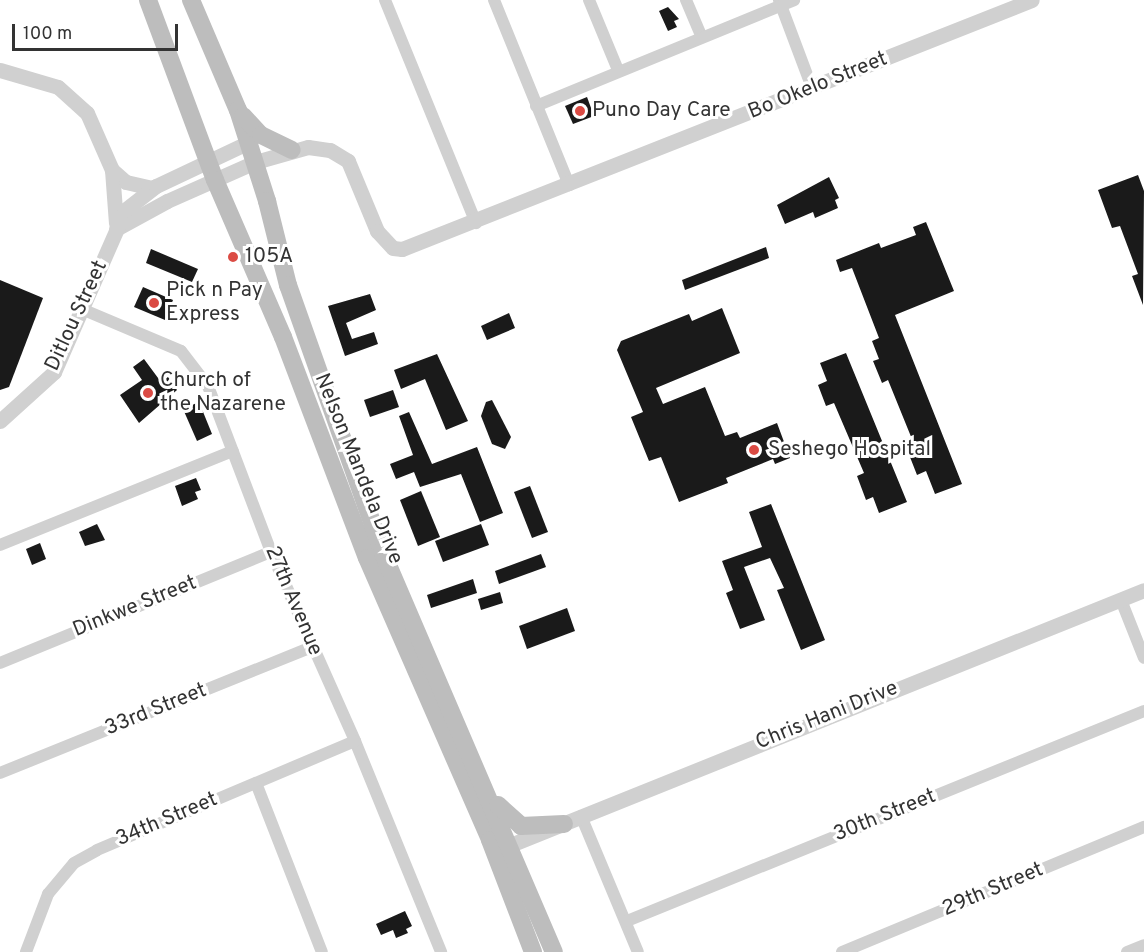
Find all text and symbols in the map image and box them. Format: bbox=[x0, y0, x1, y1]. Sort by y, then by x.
scale bar bbox=[15, 12, 182, 50]
text: 100 m bbox=[23, 23, 72, 46]
street label: Bo Okelo Street bbox=[745, 47, 891, 125]
place label: Puno Day Care bbox=[592, 98, 731, 124]
marker: Puno Day Care bbox=[573, 104, 587, 118]
place label: 105A bbox=[245, 244, 293, 270]
marker: 105A bbox=[226, 250, 240, 264]
street label: Ditlou Street bbox=[40, 257, 114, 375]
place label: Pick n Pay Express bbox=[166, 278, 263, 328]
marker: Pick n Pay Express bbox=[147, 296, 161, 310]
place label: Church of the Nazarene bbox=[160, 368, 286, 418]
street label: Nelson Mandela Drive bbox=[308, 370, 408, 568]
marker: Church of the Nazarene bbox=[141, 386, 155, 400]
place label: Seshego Hospital bbox=[768, 437, 931, 463]
marker: Seshego Hospital bbox=[745, 441, 763, 459]
street label: 27th Avenue bbox=[258, 542, 328, 660]
street label: Dinkwe Street bbox=[69, 571, 201, 643]
street label: Chris Hani Drive bbox=[752, 676, 902, 756]
street label: 33rd Street bbox=[101, 678, 211, 742]
street label: 30th Street bbox=[830, 784, 940, 848]
street label: 34th Street bbox=[112, 787, 222, 853]
street label: 29th Street bbox=[939, 857, 1047, 923]

